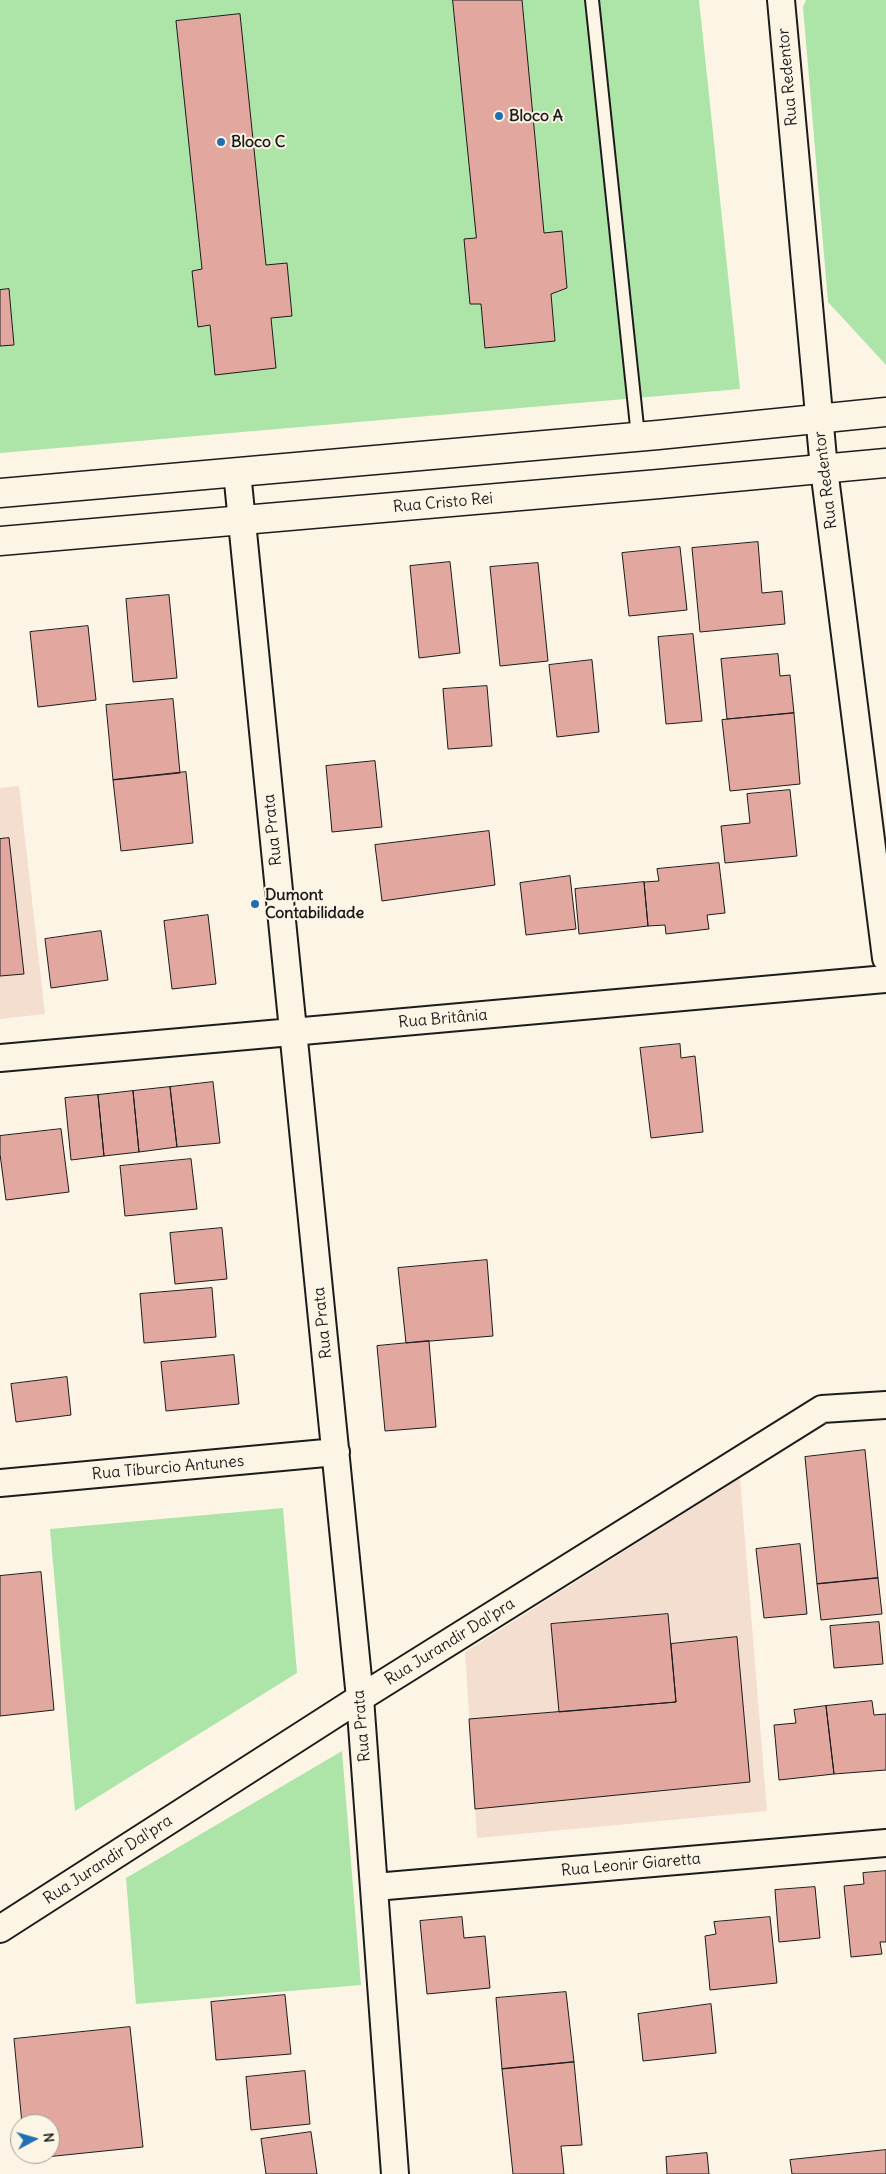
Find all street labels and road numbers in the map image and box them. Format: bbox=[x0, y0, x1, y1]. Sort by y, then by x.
street label: Rua Redentor bbox=[774, 27, 802, 127]
street label: Rua Redentor bbox=[810, 430, 842, 530]
street label: Rua Cristo Rei bbox=[392, 489, 494, 517]
street label: Rua Prata bbox=[260, 793, 286, 867]
street label: Rua Britânia bbox=[398, 1006, 488, 1032]
street label: Rua Prata bbox=[310, 1286, 336, 1360]
street label: Rua Tíburcio Antunes bbox=[91, 1452, 245, 1484]
street label: Rua Jurandir Dal'pra bbox=[381, 1594, 519, 1690]
street label: Rua Prata bbox=[349, 1689, 375, 1763]
street label: Rua Jurandir Dal'pra bbox=[40, 1811, 176, 1909]
street label: Rua Leonir Giaretta bbox=[560, 1849, 702, 1881]

